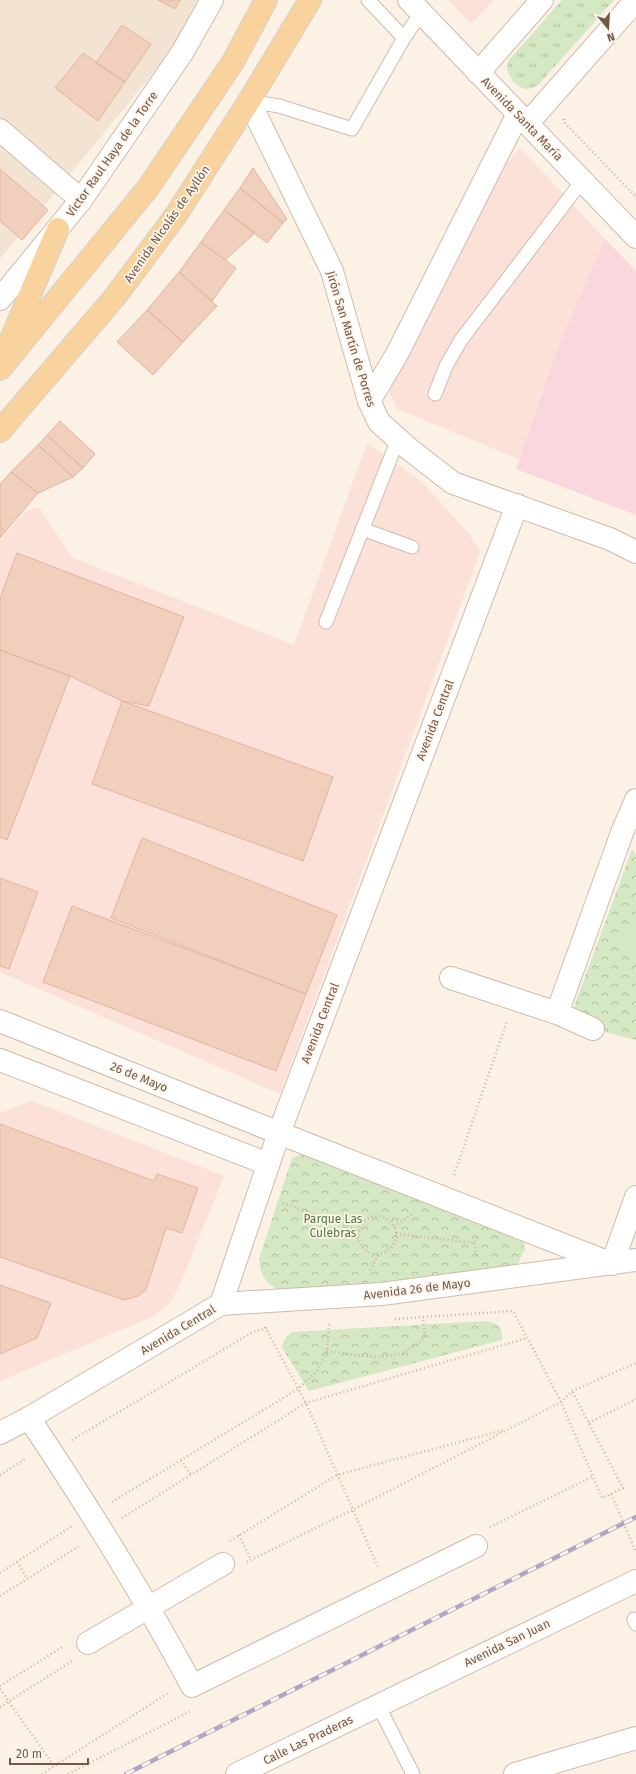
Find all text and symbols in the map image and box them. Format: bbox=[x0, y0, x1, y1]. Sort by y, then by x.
north arrow bbox=[588, 8, 628, 48]
text: N bbox=[605, 30, 616, 44]
street label: Avenida Santa María bbox=[478, 74, 566, 164]
street label: Victor Raul Haya de la Torre bbox=[63, 89, 161, 219]
street label: Avenida Nicolás de Ayllón bbox=[121, 163, 213, 285]
street label: Jirón San Martín de Porres bbox=[324, 269, 379, 409]
street label: Avenida Central bbox=[413, 677, 457, 762]
street label: Avenida Central bbox=[298, 980, 342, 1065]
street label: 26 de Mayo bbox=[108, 1059, 170, 1095]
park label: Parque Las Culebras bbox=[304, 1212, 363, 1240]
street label: Avenida 26 de Mayo bbox=[363, 1275, 471, 1303]
street label: Avenida Central bbox=[138, 1302, 218, 1358]
street label: Avenida San Juan bbox=[462, 1616, 552, 1670]
street label: Calle Las Praderas bbox=[261, 1712, 356, 1768]
scale bar bbox=[10, 1740, 88, 1766]
text: 20 m bbox=[16, 1747, 42, 1761]

